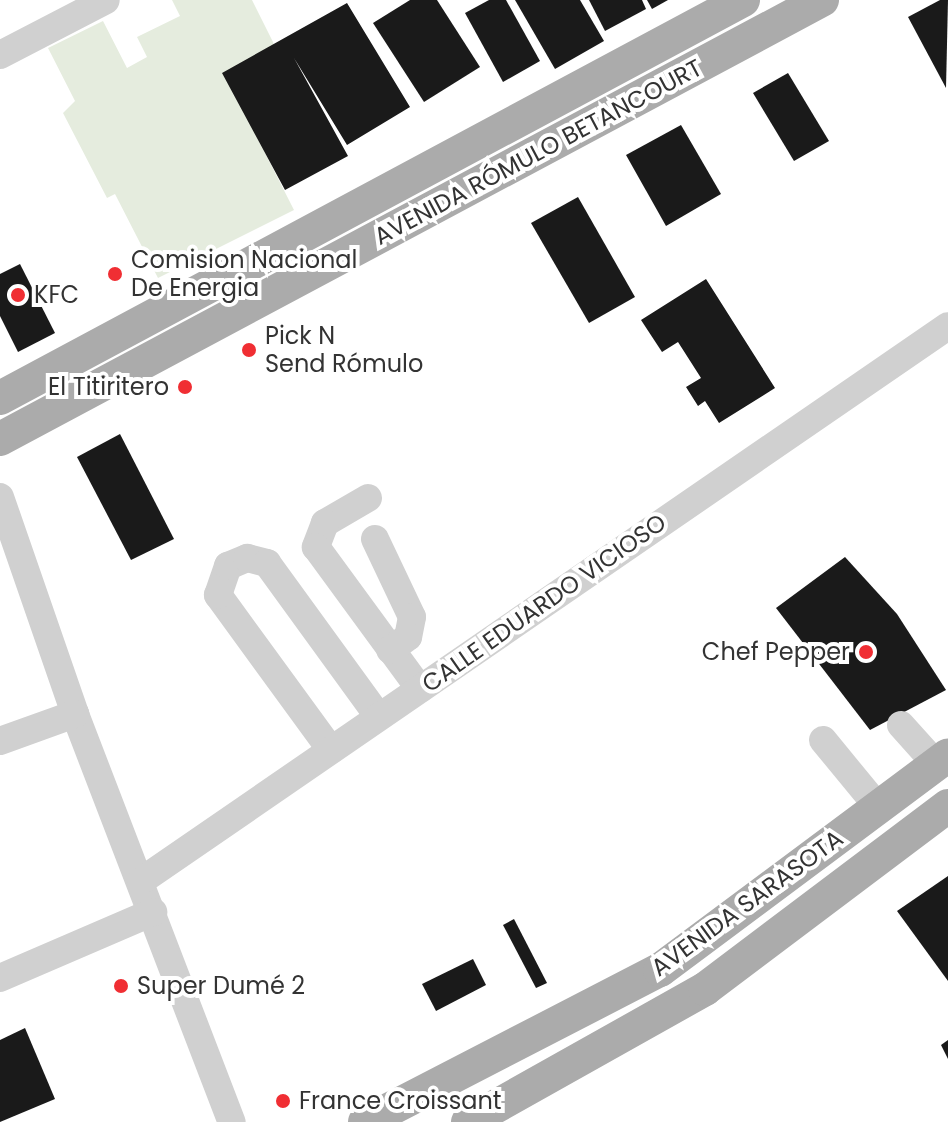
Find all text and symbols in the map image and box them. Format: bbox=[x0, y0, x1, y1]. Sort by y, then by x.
street label: AVENIDA RÓMULO BETANCOURT bbox=[369, 53, 707, 251]
place label: Comision Nacional De Energia bbox=[131, 246, 357, 302]
marker: Comision Nacional De Energia bbox=[106, 265, 124, 283]
place label: KFC bbox=[34, 281, 79, 309]
marker: KFC bbox=[9, 286, 27, 304]
place label: Pick N Send Rómulo bbox=[265, 322, 423, 378]
marker: Pick N Send Rómulo bbox=[240, 341, 258, 359]
place label: El Titiritero bbox=[48, 373, 169, 401]
marker: El Titiritero bbox=[176, 378, 194, 396]
street label: CALLE EDUARDO VICIOSO bbox=[417, 508, 671, 698]
place label: Chef Pepper bbox=[702, 638, 850, 666]
marker: Chef Pepper bbox=[857, 643, 875, 661]
street label: AVENIDA SARASOTA bbox=[645, 824, 849, 982]
place label: Super Dumé 2 bbox=[137, 972, 305, 1000]
marker: Super Dumé 2 bbox=[112, 977, 130, 995]
place label: France Croissant bbox=[299, 1087, 502, 1115]
marker: France Croissant bbox=[274, 1092, 292, 1110]

